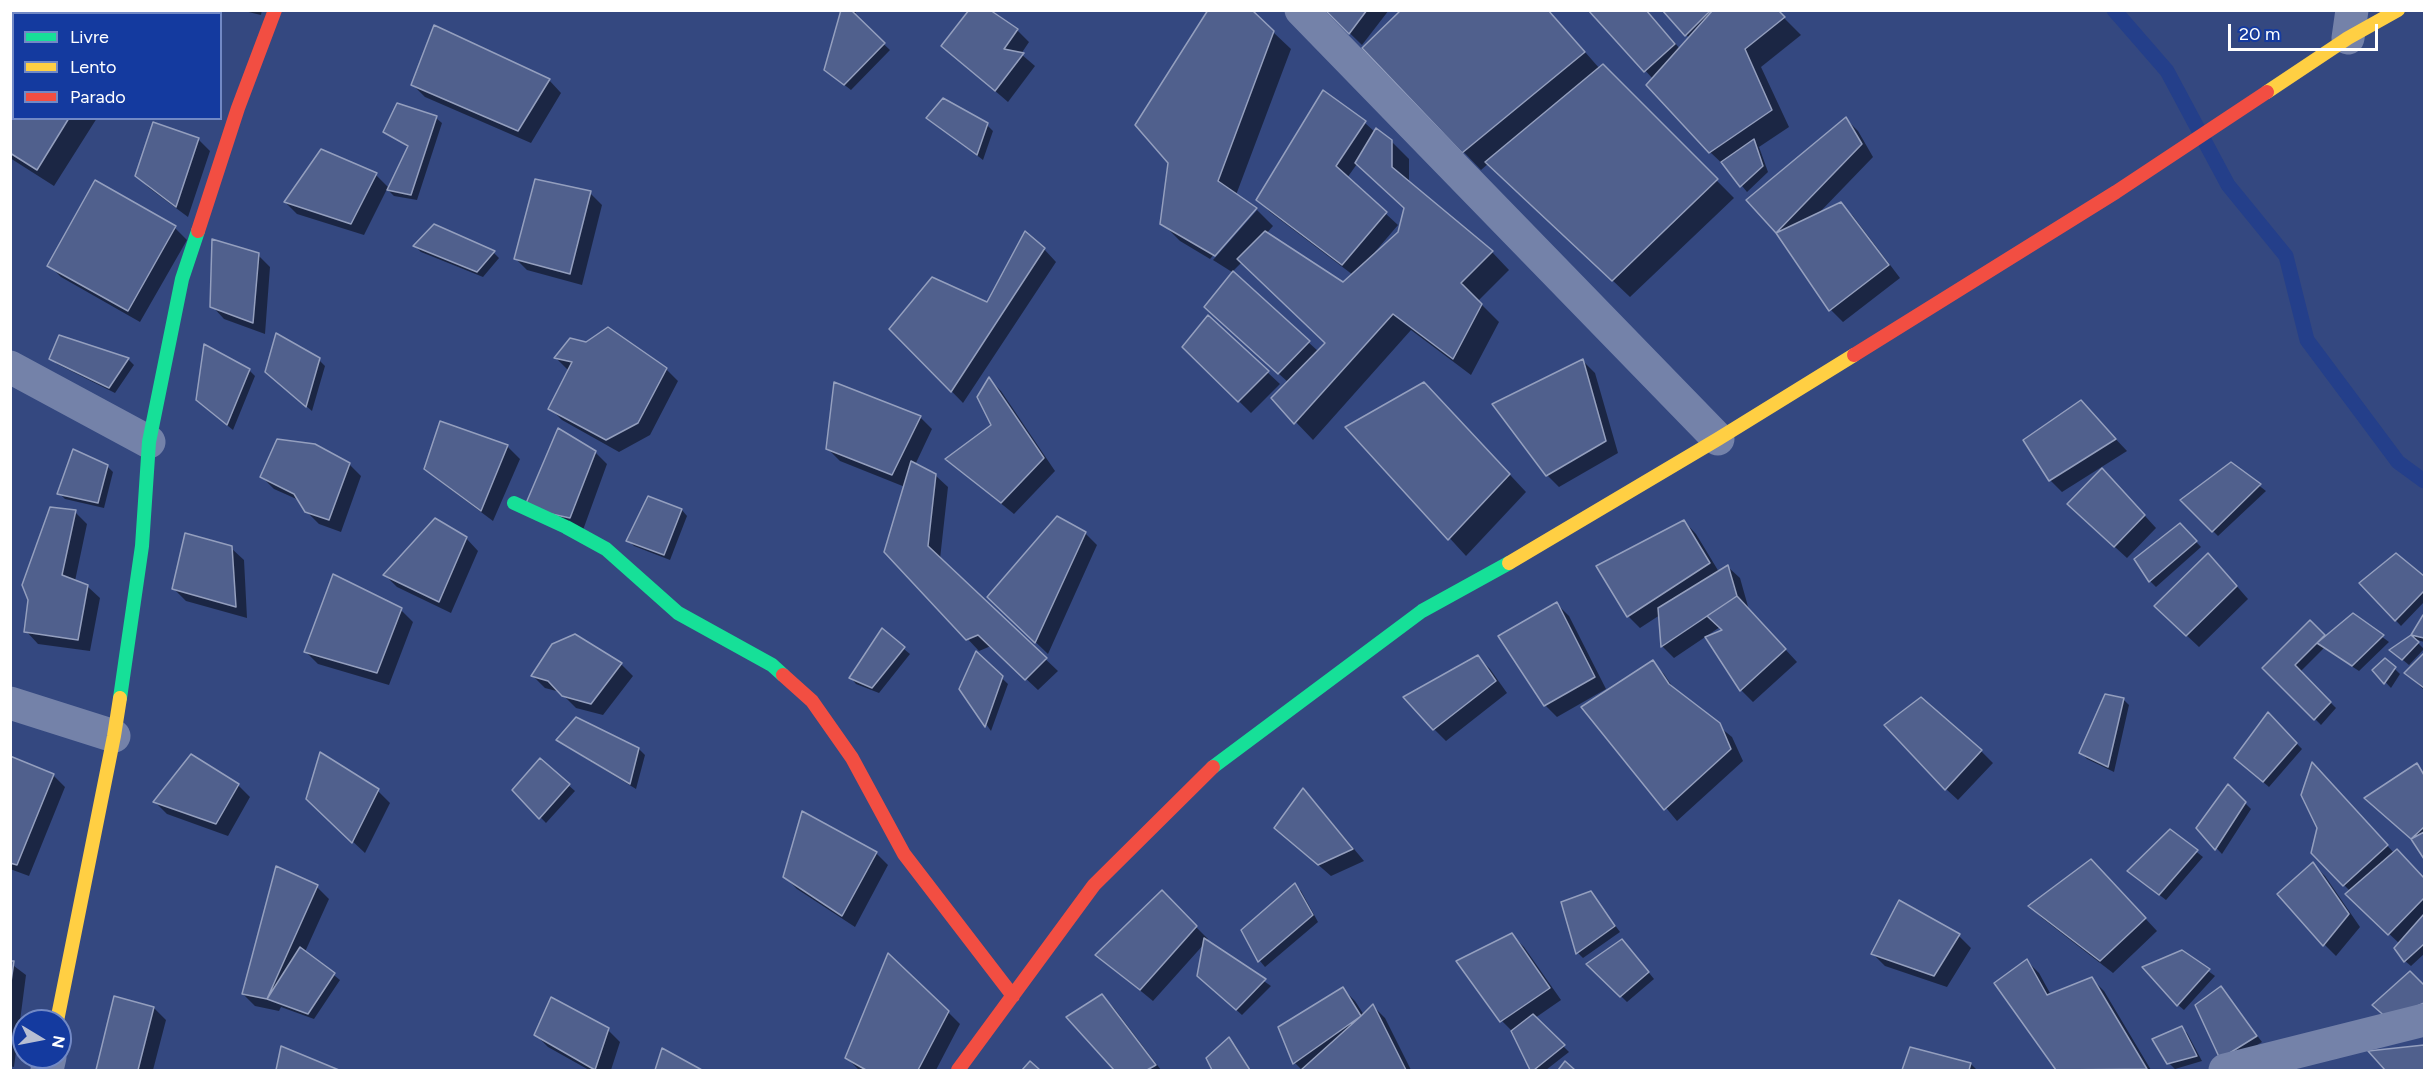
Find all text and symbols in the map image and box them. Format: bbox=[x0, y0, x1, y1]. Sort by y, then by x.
legend bbox=[12, 12, 222, 120]
scale bar bbox=[2231, 12, 2381, 50]
text: 20 m bbox=[2239, 23, 2280, 45]
text: Livre bbox=[70, 26, 109, 48]
text: Lento bbox=[70, 56, 116, 78]
text: Parado bbox=[70, 86, 126, 108]
north arrow bbox=[12, 1009, 72, 1069]
text: N bbox=[48, 1034, 69, 1050]

